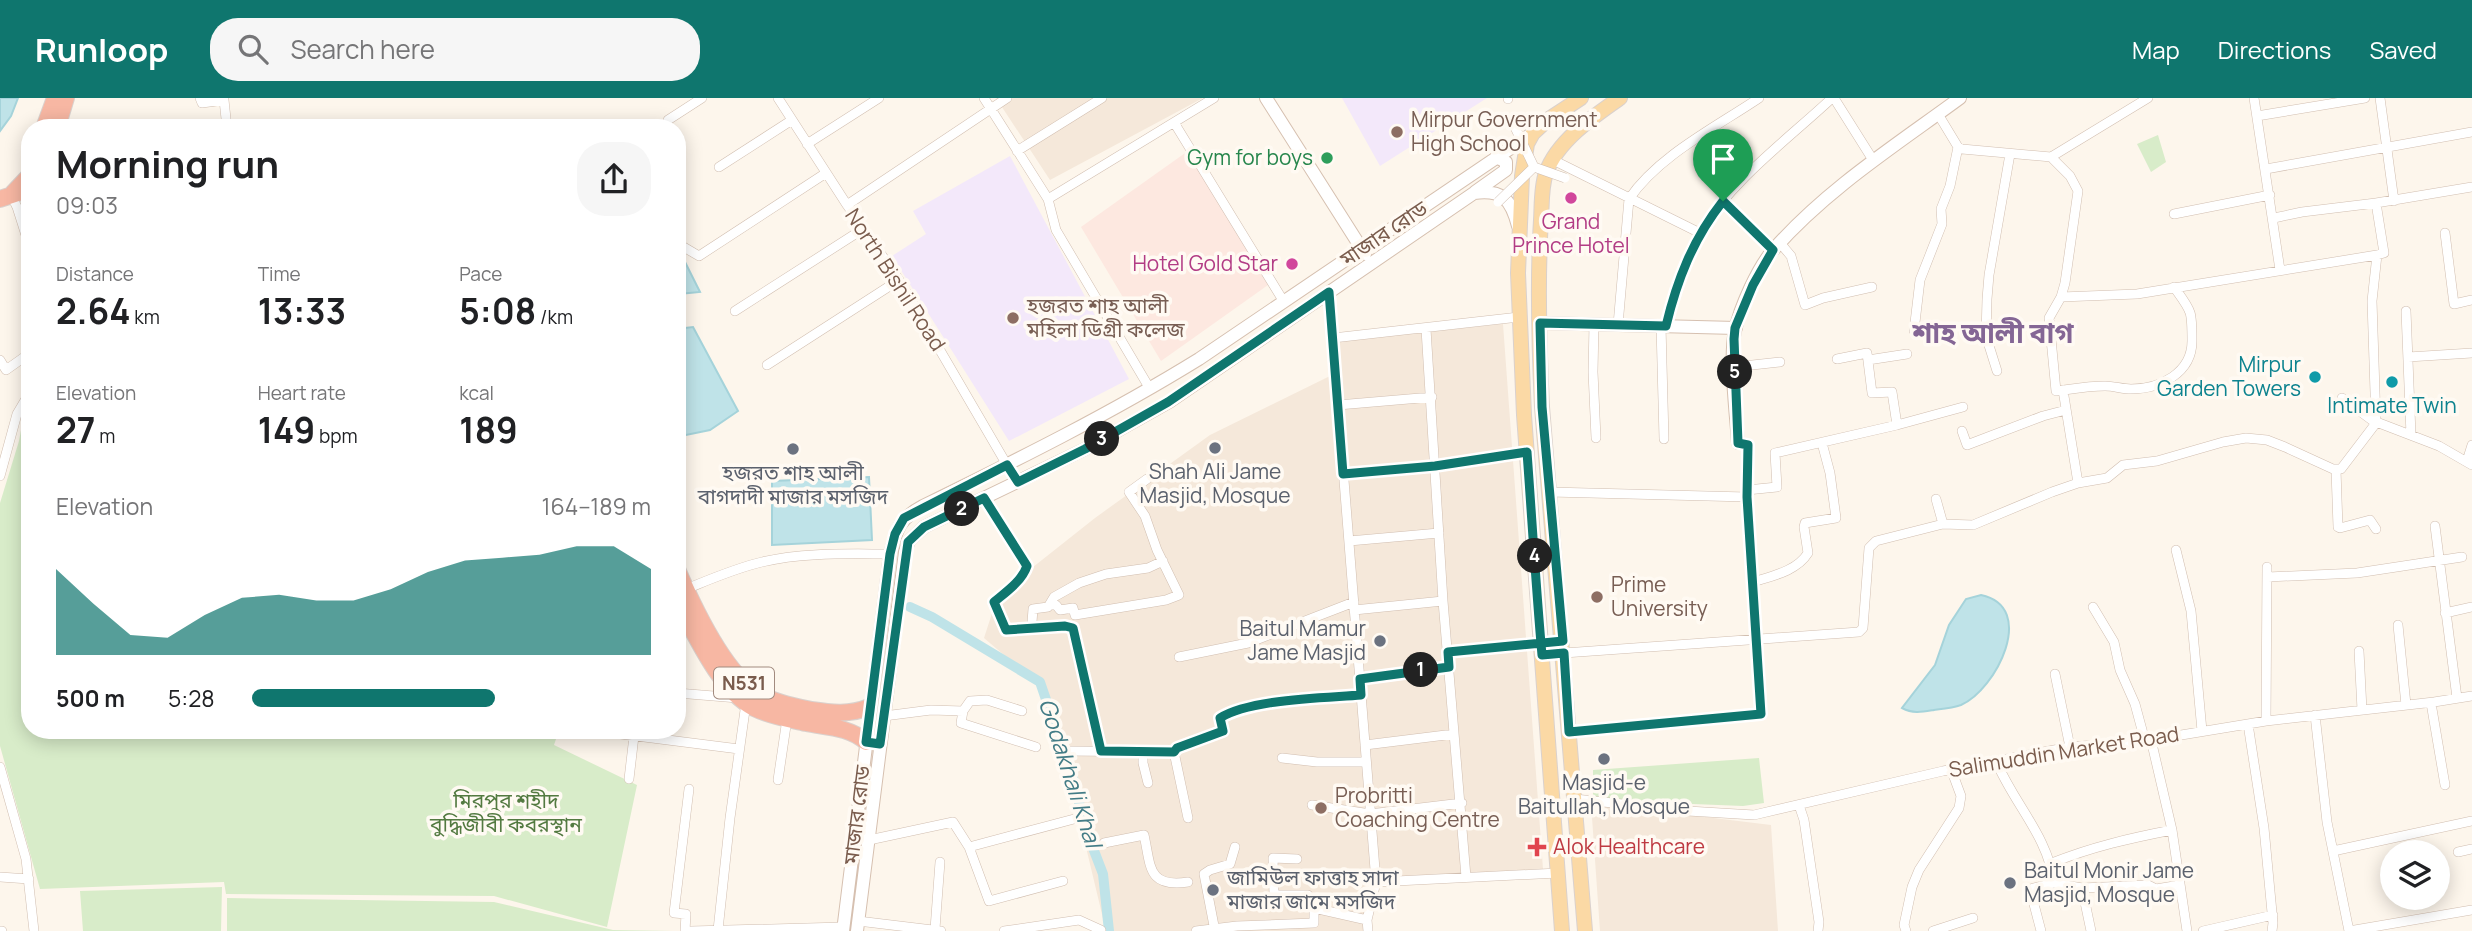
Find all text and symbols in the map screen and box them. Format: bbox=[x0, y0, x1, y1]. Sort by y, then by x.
search box bbox=[210, 18, 700, 81]
text: Runloop bbox=[35, 27, 168, 72]
icon: search bbox=[234, 30, 272, 68]
text: Search here bbox=[290, 31, 435, 67]
text: Map bbox=[2132, 33, 2180, 66]
text: Directions bbox=[2218, 33, 2331, 66]
text: Saved bbox=[2369, 33, 2437, 66]
place label: Mirpur Government High School bbox=[1411, 105, 1598, 157]
marker: Mirpur Government High School bbox=[1389, 124, 1405, 140]
pin bbox=[1693, 129, 1753, 201]
text: Morning run bbox=[56, 137, 279, 189]
icon: arrive bbox=[1704, 140, 1742, 178]
button: share bbox=[577, 142, 651, 216]
place label: Gym for boys bbox=[1187, 143, 1313, 171]
marker: Gym for boys bbox=[1319, 150, 1335, 166]
text: 09:03 bbox=[56, 189, 118, 221]
marker: Grand Prince Hotel bbox=[1563, 190, 1579, 206]
street label: মাজার রোড bbox=[1334, 193, 1433, 273]
street label: North Bishil Road bbox=[839, 203, 952, 356]
place label: Grand Prince Hotel bbox=[1512, 207, 1630, 259]
place label: Hotel Gold Star bbox=[1132, 249, 1278, 277]
marker: Hotel Gold Star bbox=[1284, 256, 1300, 272]
text: Distance bbox=[56, 261, 134, 287]
text: Time bbox=[258, 261, 301, 287]
text: Pace bbox=[459, 261, 502, 287]
text: 2.64 bbox=[56, 287, 131, 335]
text: 13:33 bbox=[258, 287, 346, 335]
text: 5:08 bbox=[459, 287, 536, 335]
place label: হজরত শাহ আলী মহিলা ডিগ্রী কলেজ bbox=[1026, 291, 1186, 343]
text: km bbox=[131, 304, 160, 330]
text: /km bbox=[536, 304, 573, 330]
marker: হজরত শাহ আলী মহিলা ডিগ্রী কলেজ bbox=[1005, 310, 1021, 326]
district label: শাহ আলী বাগ bbox=[1911, 313, 2074, 351]
place label: Mirpur Garden Towers bbox=[2157, 350, 2301, 402]
pin: 5 bbox=[1718, 354, 1752, 390]
text: 5 bbox=[1729, 358, 1740, 384]
marker: Mirpur Garden Towers bbox=[2307, 369, 2323, 385]
marker: Intimate Twin bbox=[2384, 374, 2400, 390]
text: Elevation bbox=[56, 380, 136, 406]
text: Heart rate bbox=[258, 380, 346, 406]
text: kcal bbox=[459, 380, 494, 406]
place label: Intimate Twin bbox=[2327, 391, 2457, 419]
text: 27 bbox=[56, 406, 96, 454]
text: 149 bbox=[258, 406, 315, 454]
text: 189 bbox=[459, 406, 518, 454]
pin: 3 bbox=[1084, 422, 1120, 456]
text: m bbox=[96, 423, 115, 449]
text: bpm bbox=[315, 423, 358, 449]
text: 3 bbox=[1096, 425, 1107, 451]
marker: Shah Ali Jame Masjid, Mosque bbox=[1207, 440, 1223, 456]
marker: হজরত শাহ আলী বাগদাদী মাজার মসজিদ bbox=[785, 441, 801, 457]
place label: Shah Ali Jame Masjid, Mosque bbox=[1140, 457, 1290, 509]
place label: হজরত শাহ আলী বাগদাদী মাজার মসজিদ bbox=[697, 458, 889, 510]
text: Elevation bbox=[56, 490, 153, 522]
text: 164–189 m bbox=[542, 490, 651, 522]
pin: 2 bbox=[944, 492, 979, 526]
text: 2 bbox=[956, 495, 967, 521]
pin: 4 bbox=[1518, 538, 1552, 574]
text: 4 bbox=[1529, 542, 1540, 568]
place label: Prime University bbox=[1611, 570, 1708, 622]
marker: Prime University bbox=[1589, 589, 1605, 605]
place label: Baitul Mamur Jame Masjid bbox=[1239, 614, 1366, 666]
marker: Baitul Mamur Jame Masjid bbox=[1372, 633, 1388, 649]
pin: 1 bbox=[1404, 652, 1438, 688]
text: 1 bbox=[1416, 656, 1425, 682]
road number: N531 bbox=[714, 668, 774, 698]
text: 500 m bbox=[56, 682, 125, 714]
text: 5:28 bbox=[168, 682, 215, 714]
water label: Godakhali Khal bbox=[1032, 694, 1111, 854]
street label: Salimuddin Market Road bbox=[1947, 719, 2181, 783]
marker: Masjid-e Baitullah, Mosque bbox=[1596, 751, 1612, 767]
street label: মাজার রোড bbox=[836, 763, 876, 867]
place label: Masjid-e Baitullah, Mosque bbox=[1518, 768, 1690, 820]
place label: Probritti Coaching Centre bbox=[1335, 781, 1500, 833]
park label: মিরপুর শহীদ বুদ্ধিজীবী কবরস্থান bbox=[429, 786, 582, 838]
marker: Probritti Coaching Centre bbox=[1313, 800, 1329, 816]
place label: Alok Healthcare bbox=[1553, 832, 1705, 860]
marker: Alok Healthcare bbox=[1527, 837, 1547, 857]
map controls bbox=[2380, 840, 2450, 910]
button: layers bbox=[2380, 840, 2450, 910]
place label: Baitul Monir Jame Masjid, Mosque bbox=[2024, 856, 2194, 908]
place label: জামিউল ফাত্তাহ সাদা মাজার জামে মসজিদ bbox=[1226, 863, 1399, 915]
marker: Baitul Monir Jame Masjid, Mosque bbox=[2002, 875, 2018, 891]
marker: জামিউল ফাত্তাহ সাদা মাজার জামে মসজিদ bbox=[1205, 882, 1221, 898]

